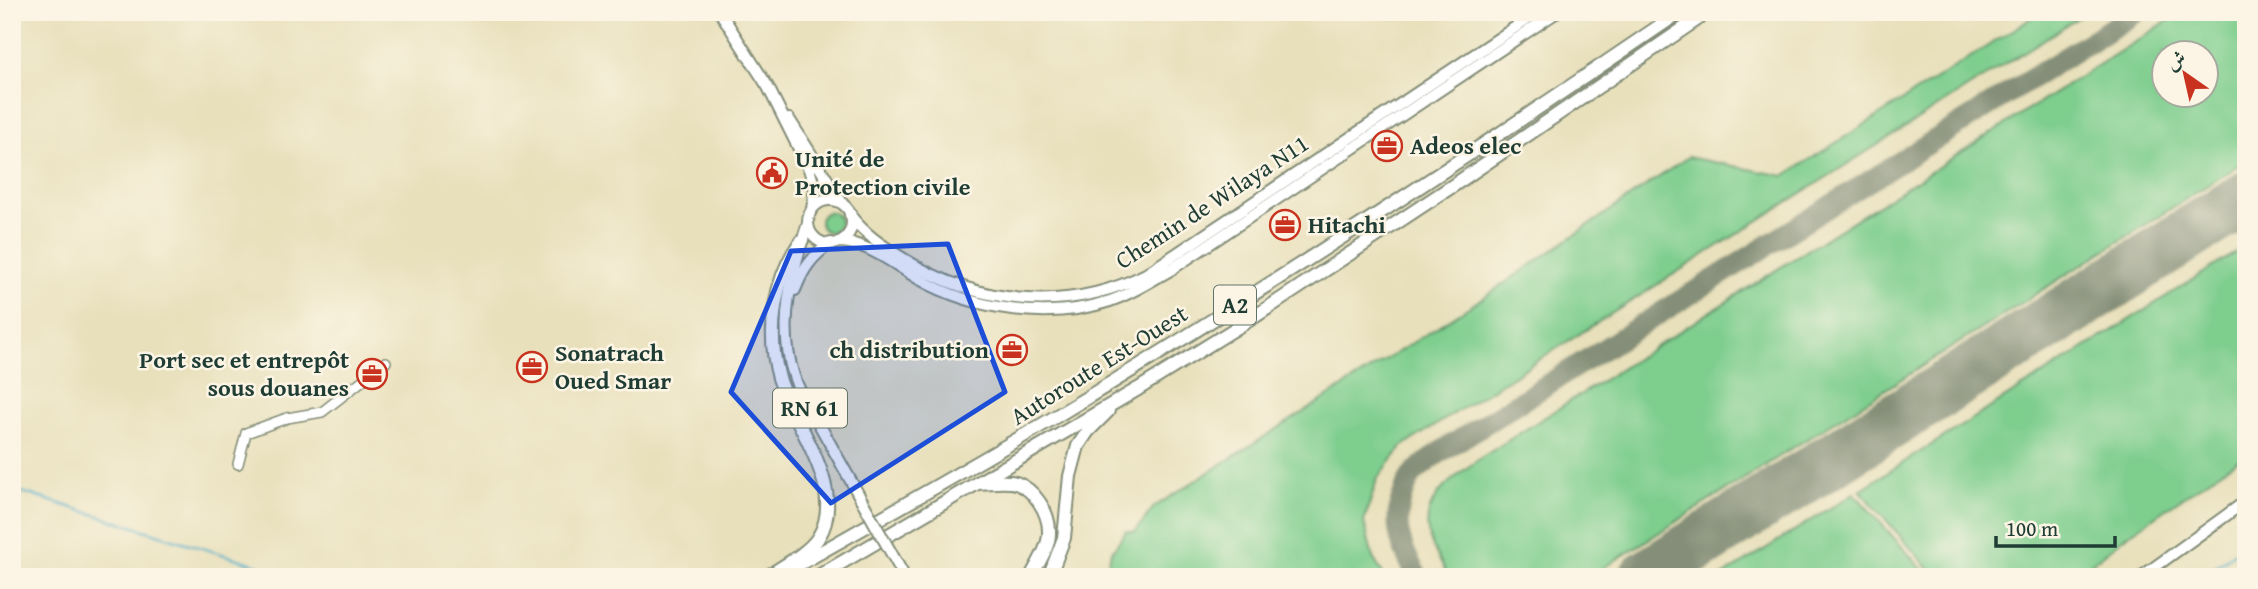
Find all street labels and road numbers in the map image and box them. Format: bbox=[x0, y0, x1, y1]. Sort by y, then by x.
street label: Chemin de Wilaya N11 bbox=[1108, 126, 1315, 277]
road number: A2 bbox=[1214, 286, 1256, 324]
street label: Autoroute Est-Ouest bbox=[1003, 296, 1195, 433]
road number: RN 61 bbox=[773, 388, 847, 428]

